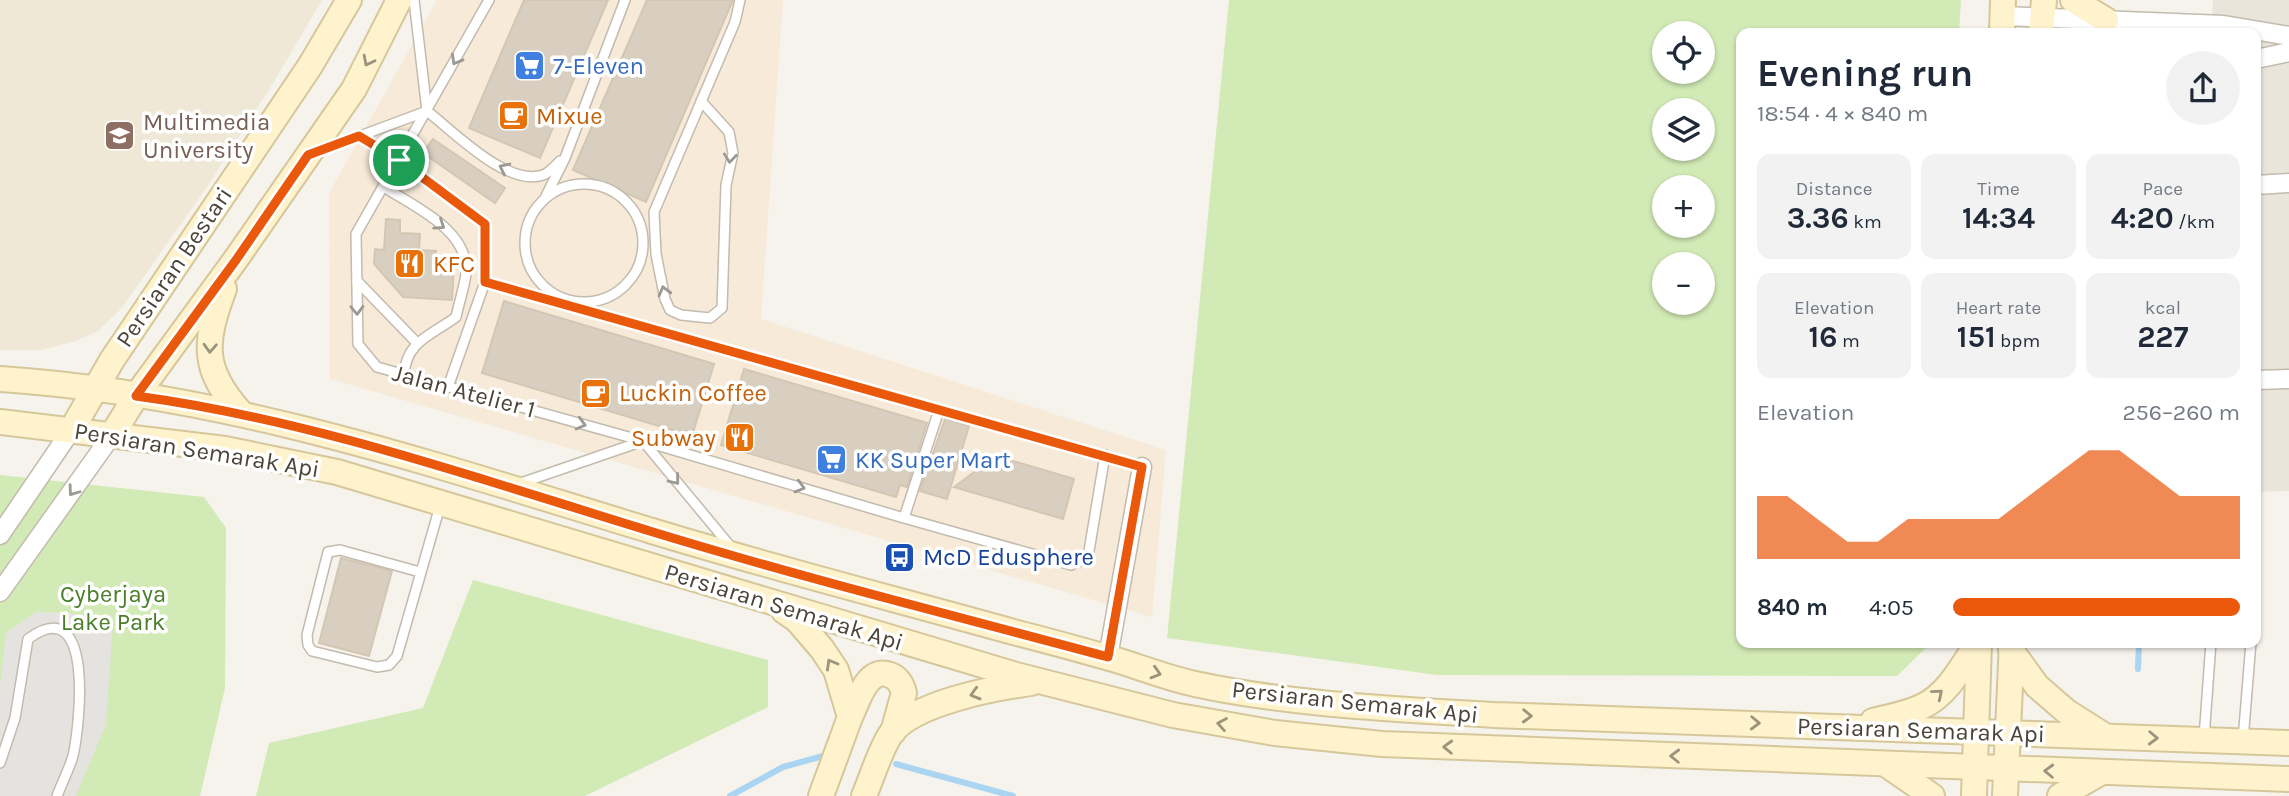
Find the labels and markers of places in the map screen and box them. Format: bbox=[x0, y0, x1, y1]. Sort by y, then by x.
supermarket icon: 7-Eleven bbox=[513, 49, 547, 83]
place label: 7-Eleven bbox=[553, 52, 644, 80]
cafe icon: Mixue bbox=[496, 99, 530, 133]
place label: Mixue bbox=[536, 102, 603, 130]
place label: Multimedia University bbox=[143, 108, 270, 164]
school or university icon: Multimedia University bbox=[103, 119, 137, 153]
pin bbox=[369, 130, 429, 190]
restaurant icon: KFC bbox=[393, 247, 427, 281]
place label: KFC bbox=[433, 250, 475, 278]
cafe icon: Luckin Coffee bbox=[579, 376, 613, 410]
place label: Luckin Coffee bbox=[619, 379, 767, 407]
restaurant icon: Subway bbox=[722, 421, 756, 455]
place label: Subway bbox=[631, 424, 716, 452]
supermarket icon: KK Super Mart bbox=[815, 443, 849, 477]
place label: KK Super Mart bbox=[855, 446, 1011, 474]
bus stop icon: McD Edusphere bbox=[883, 540, 917, 574]
place label: McD Edusphere bbox=[923, 543, 1094, 571]

